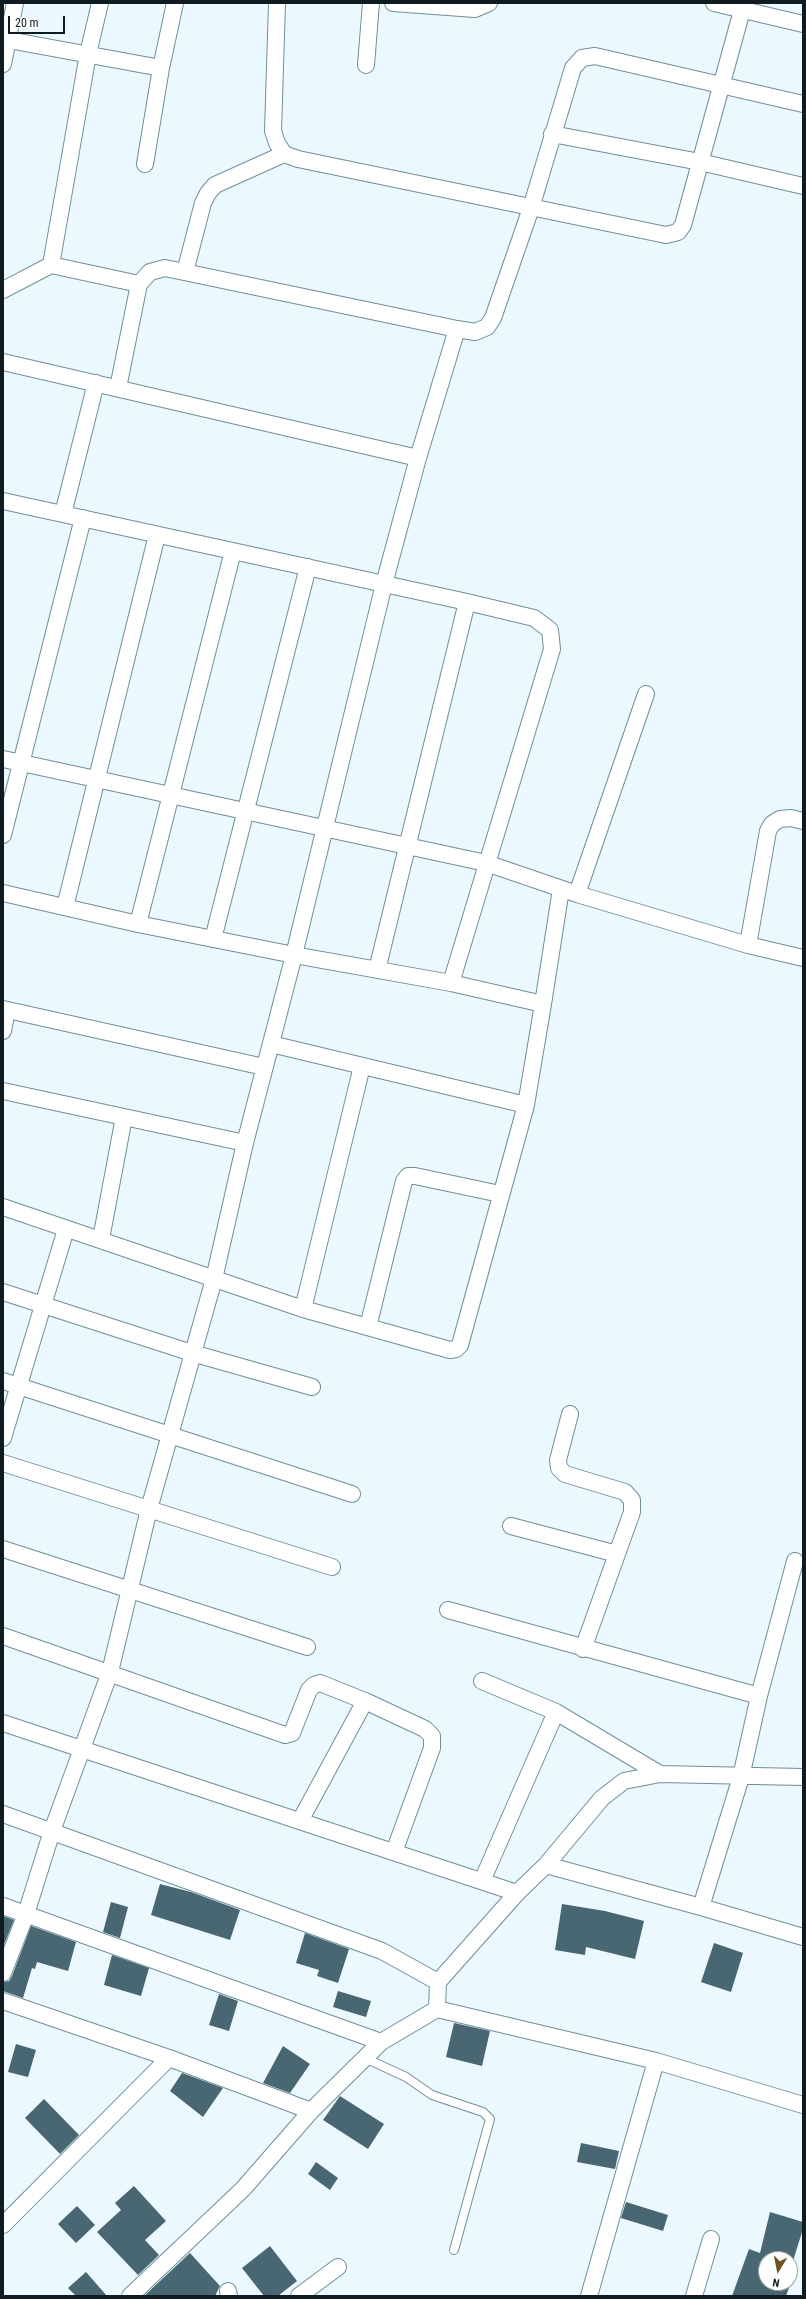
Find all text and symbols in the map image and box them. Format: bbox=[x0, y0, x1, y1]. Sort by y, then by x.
scale bar bbox=[10, 8, 67, 34]
text: 20 m bbox=[15, 16, 39, 30]
north arrow bbox=[758, 2251, 798, 2291]
text: N bbox=[772, 2275, 780, 2289]

